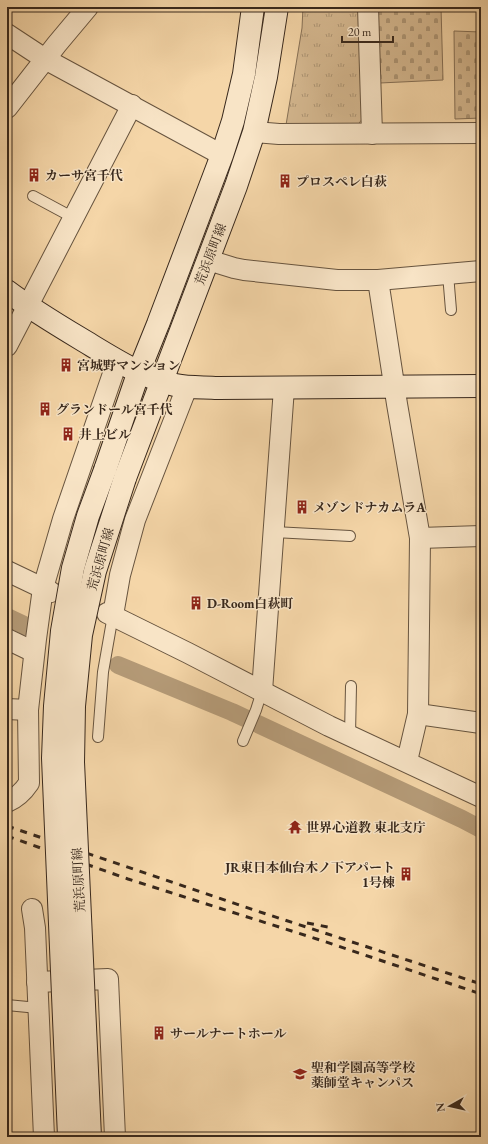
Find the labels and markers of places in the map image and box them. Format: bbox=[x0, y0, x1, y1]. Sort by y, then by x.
building icon: カーサ宮千代 bbox=[26, 167, 42, 183]
place label: カーサ宮千代 bbox=[45, 167, 123, 184]
building icon: プロスペレ白萩 bbox=[277, 173, 293, 189]
place label: プロスペレ白萩 bbox=[296, 173, 387, 190]
building icon: 宮城野マンション bbox=[58, 357, 74, 373]
place label: 宮城野マンション bbox=[77, 357, 180, 374]
building icon: グランドール宮千代 bbox=[37, 401, 53, 417]
place label: グランドール宮千代 bbox=[56, 401, 173, 418]
building icon: 井上ビル bbox=[60, 426, 76, 442]
place label: 井上ビル bbox=[79, 426, 131, 443]
building icon: メゾンドナカムラA bbox=[294, 499, 310, 515]
place label: メゾンドナカムラA bbox=[313, 499, 426, 516]
building icon: D-Room白萩町 bbox=[188, 595, 204, 611]
place label: D-Room白萩町 bbox=[207, 595, 294, 612]
temple icon: 世界心道教 東北支庁 bbox=[287, 819, 303, 835]
place label: 世界心道教 東北支庁 bbox=[306, 819, 426, 836]
place label: JR東日本仙台木ノ下アパート 1号棟 bbox=[223, 859, 395, 891]
building icon: JR東日本仙台木ノ下アパート 1号棟 bbox=[398, 866, 414, 882]
building icon: サールナートホール bbox=[151, 1025, 167, 1041]
place label: サールナートホール bbox=[170, 1025, 286, 1042]
place label: 聖和学園高等学校 薬師堂キャンパス bbox=[311, 1059, 416, 1091]
school or university icon: 聖和学園高等学校 薬師堂キャンパス bbox=[292, 1066, 308, 1082]

